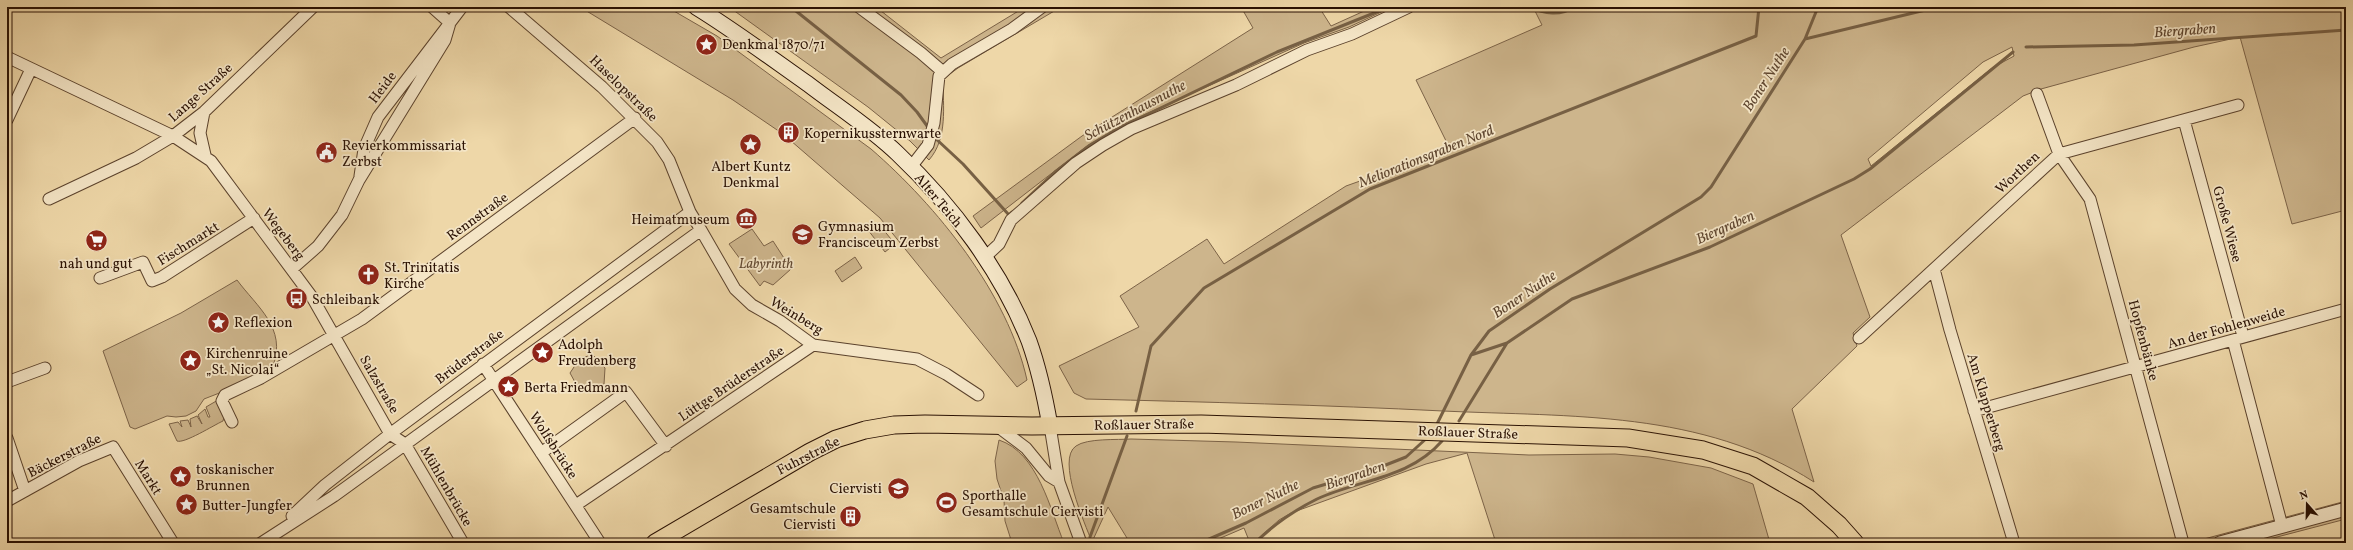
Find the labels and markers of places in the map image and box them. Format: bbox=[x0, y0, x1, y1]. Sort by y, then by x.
place icon: Denkmal 1870/71 bbox=[693, 31, 719, 57]
place label: Denkmal 1870/71 bbox=[722, 36, 825, 55]
building icon: Kopernikussternwarte bbox=[776, 120, 802, 146]
place label: Kopernikussternwarte bbox=[804, 125, 942, 144]
place icon: Albert Kuntz Denkmal bbox=[738, 131, 764, 157]
place label: Revierkommissariat Zerbst bbox=[342, 137, 467, 172]
public building icon: Revierkommissariat Zerbst bbox=[313, 140, 339, 166]
place label: Albert Kuntz Denkmal bbox=[711, 158, 791, 193]
museum icon: Heimatmuseum bbox=[733, 206, 759, 232]
place label: Heimatmuseum bbox=[631, 211, 730, 230]
place label: Gymnasium Francisceum Zerbst bbox=[818, 218, 939, 253]
school or university icon: Gymnasium Francisceum Zerbst bbox=[790, 221, 816, 247]
supermarket icon: nah und gut bbox=[83, 228, 109, 254]
place label: nah und gut bbox=[59, 255, 133, 274]
place label: St. Trinitatis Kirche bbox=[384, 259, 459, 294]
church icon: St. Trinitatis Kirche bbox=[356, 262, 382, 288]
bus stop icon: Schleibank bbox=[284, 286, 310, 312]
place label: Schleibank bbox=[312, 291, 380, 310]
place icon: Reflexion bbox=[205, 309, 231, 335]
place label: Reflexion bbox=[234, 314, 293, 333]
place label: Adolph Freudenberg bbox=[558, 336, 636, 371]
place icon: Adolph Freudenberg bbox=[530, 339, 556, 365]
place label: Kirchenruine „St. Nicolai“ bbox=[206, 345, 288, 380]
place icon: Kirchenruine „St. Nicolai“ bbox=[177, 348, 203, 374]
place icon: Berta Friedmann bbox=[495, 374, 521, 400]
place label: Berta Friedmann bbox=[524, 379, 628, 398]
place label: toskanischer Brunnen bbox=[196, 461, 274, 496]
place icon: toskanischer Brunnen bbox=[168, 464, 194, 490]
school or university icon: Ciervisti bbox=[885, 475, 911, 501]
place label: Ciervisti bbox=[829, 480, 882, 499]
place label: Sporthalle Gesamtschule Ciervisti bbox=[962, 487, 1103, 522]
sports icon: Sporthalle Gesamtschule Ciervisti bbox=[934, 490, 960, 516]
place icon: Butter-Jungfer bbox=[173, 492, 199, 518]
place label: Butter-Jungfer bbox=[202, 497, 292, 516]
place label: Gesamtschule Ciervisti bbox=[750, 500, 836, 535]
building icon: Gesamtschule Ciervisti bbox=[838, 503, 864, 529]

